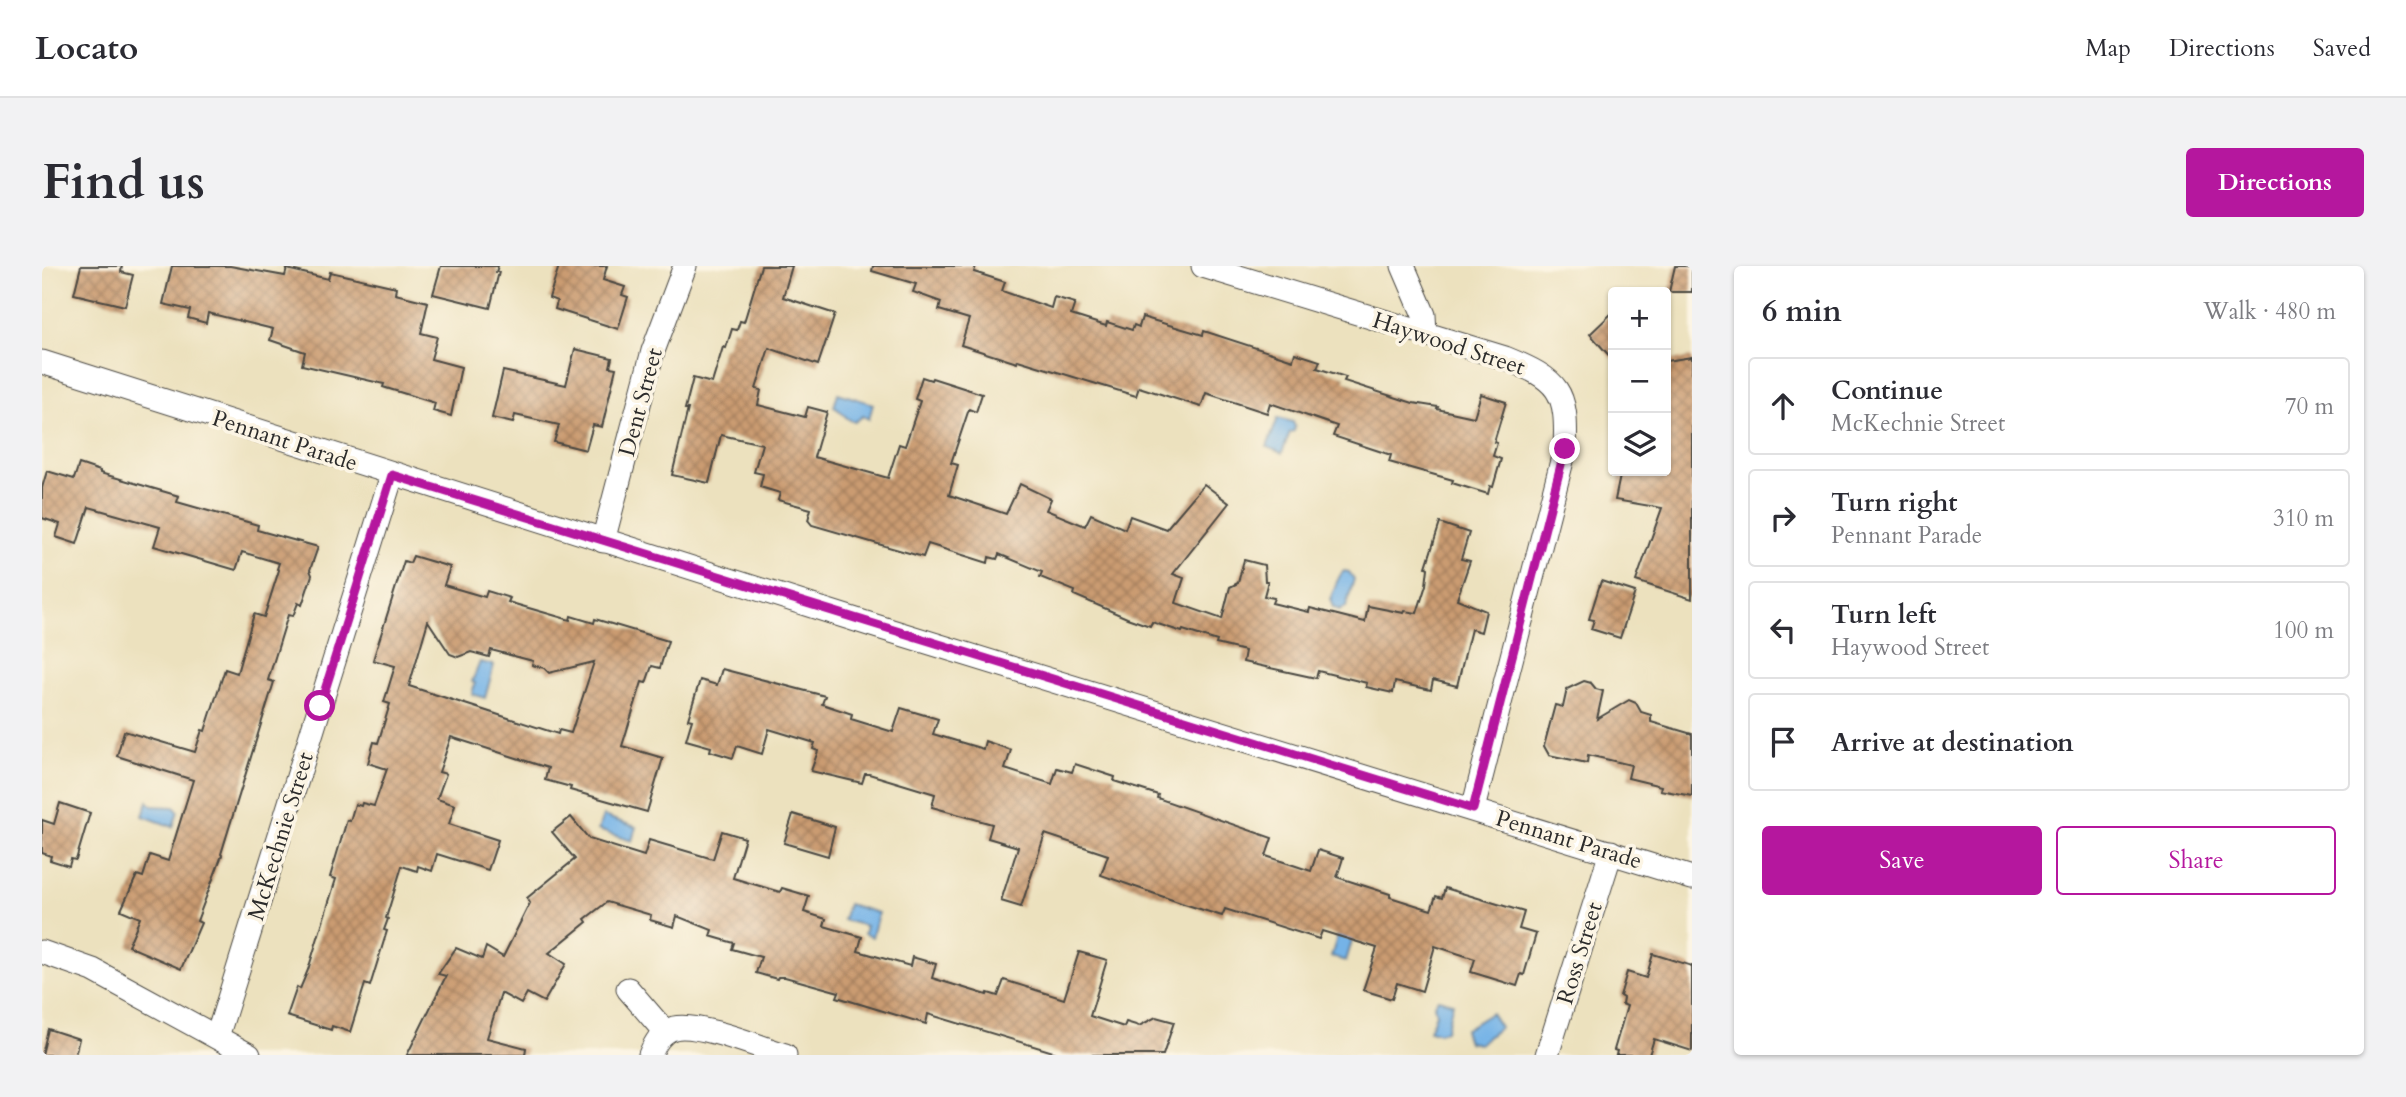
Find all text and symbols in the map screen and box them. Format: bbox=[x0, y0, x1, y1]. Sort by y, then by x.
text: Locato bbox=[35, 26, 138, 71]
text: Map bbox=[2085, 32, 2131, 65]
text: Directions bbox=[2169, 32, 2275, 65]
text: Saved bbox=[2313, 32, 2371, 65]
button: Directions bbox=[2186, 148, 2364, 217]
text: Find us bbox=[42, 149, 205, 216]
map controls bbox=[1608, 287, 1671, 476]
button: + bbox=[1608, 287, 1671, 350]
text: 6 min bbox=[1762, 291, 1842, 332]
text: Walk · 480 m bbox=[2203, 296, 2336, 327]
street label: Haywood Street bbox=[1369, 304, 1529, 383]
street label: Dent Street bbox=[611, 345, 670, 460]
button: − bbox=[1608, 350, 1671, 413]
text: Continue bbox=[1831, 373, 1943, 408]
icon: ahead bbox=[1764, 387, 1802, 425]
text: 70 m bbox=[2285, 391, 2334, 422]
street label: Pennant Parade bbox=[208, 402, 362, 479]
text: McKechnie Street bbox=[1831, 408, 2005, 439]
button: layers bbox=[1608, 413, 1671, 476]
route end bbox=[1549, 433, 1580, 464]
text: Turn right bbox=[1831, 485, 1958, 520]
icon: right bbox=[1764, 499, 1802, 537]
text: 310 m bbox=[2273, 503, 2334, 534]
text: Pennant Parade bbox=[1831, 520, 1982, 551]
text: Turn left bbox=[1831, 597, 1936, 632]
icon: left bbox=[1764, 611, 1802, 649]
text: 100 m bbox=[2273, 615, 2334, 646]
text: Haywood Street bbox=[1831, 632, 1989, 663]
route start bbox=[304, 690, 335, 721]
icon: arrive bbox=[1764, 723, 1802, 761]
text: Arrive at destination bbox=[1831, 725, 2074, 760]
street label: McKechnie Street bbox=[240, 748, 321, 924]
street label: Pennant Parade bbox=[1492, 803, 1646, 876]
button: Save bbox=[1762, 826, 2042, 895]
button: Share bbox=[2056, 826, 2336, 895]
street label: Ross Street bbox=[1549, 898, 1610, 1008]

